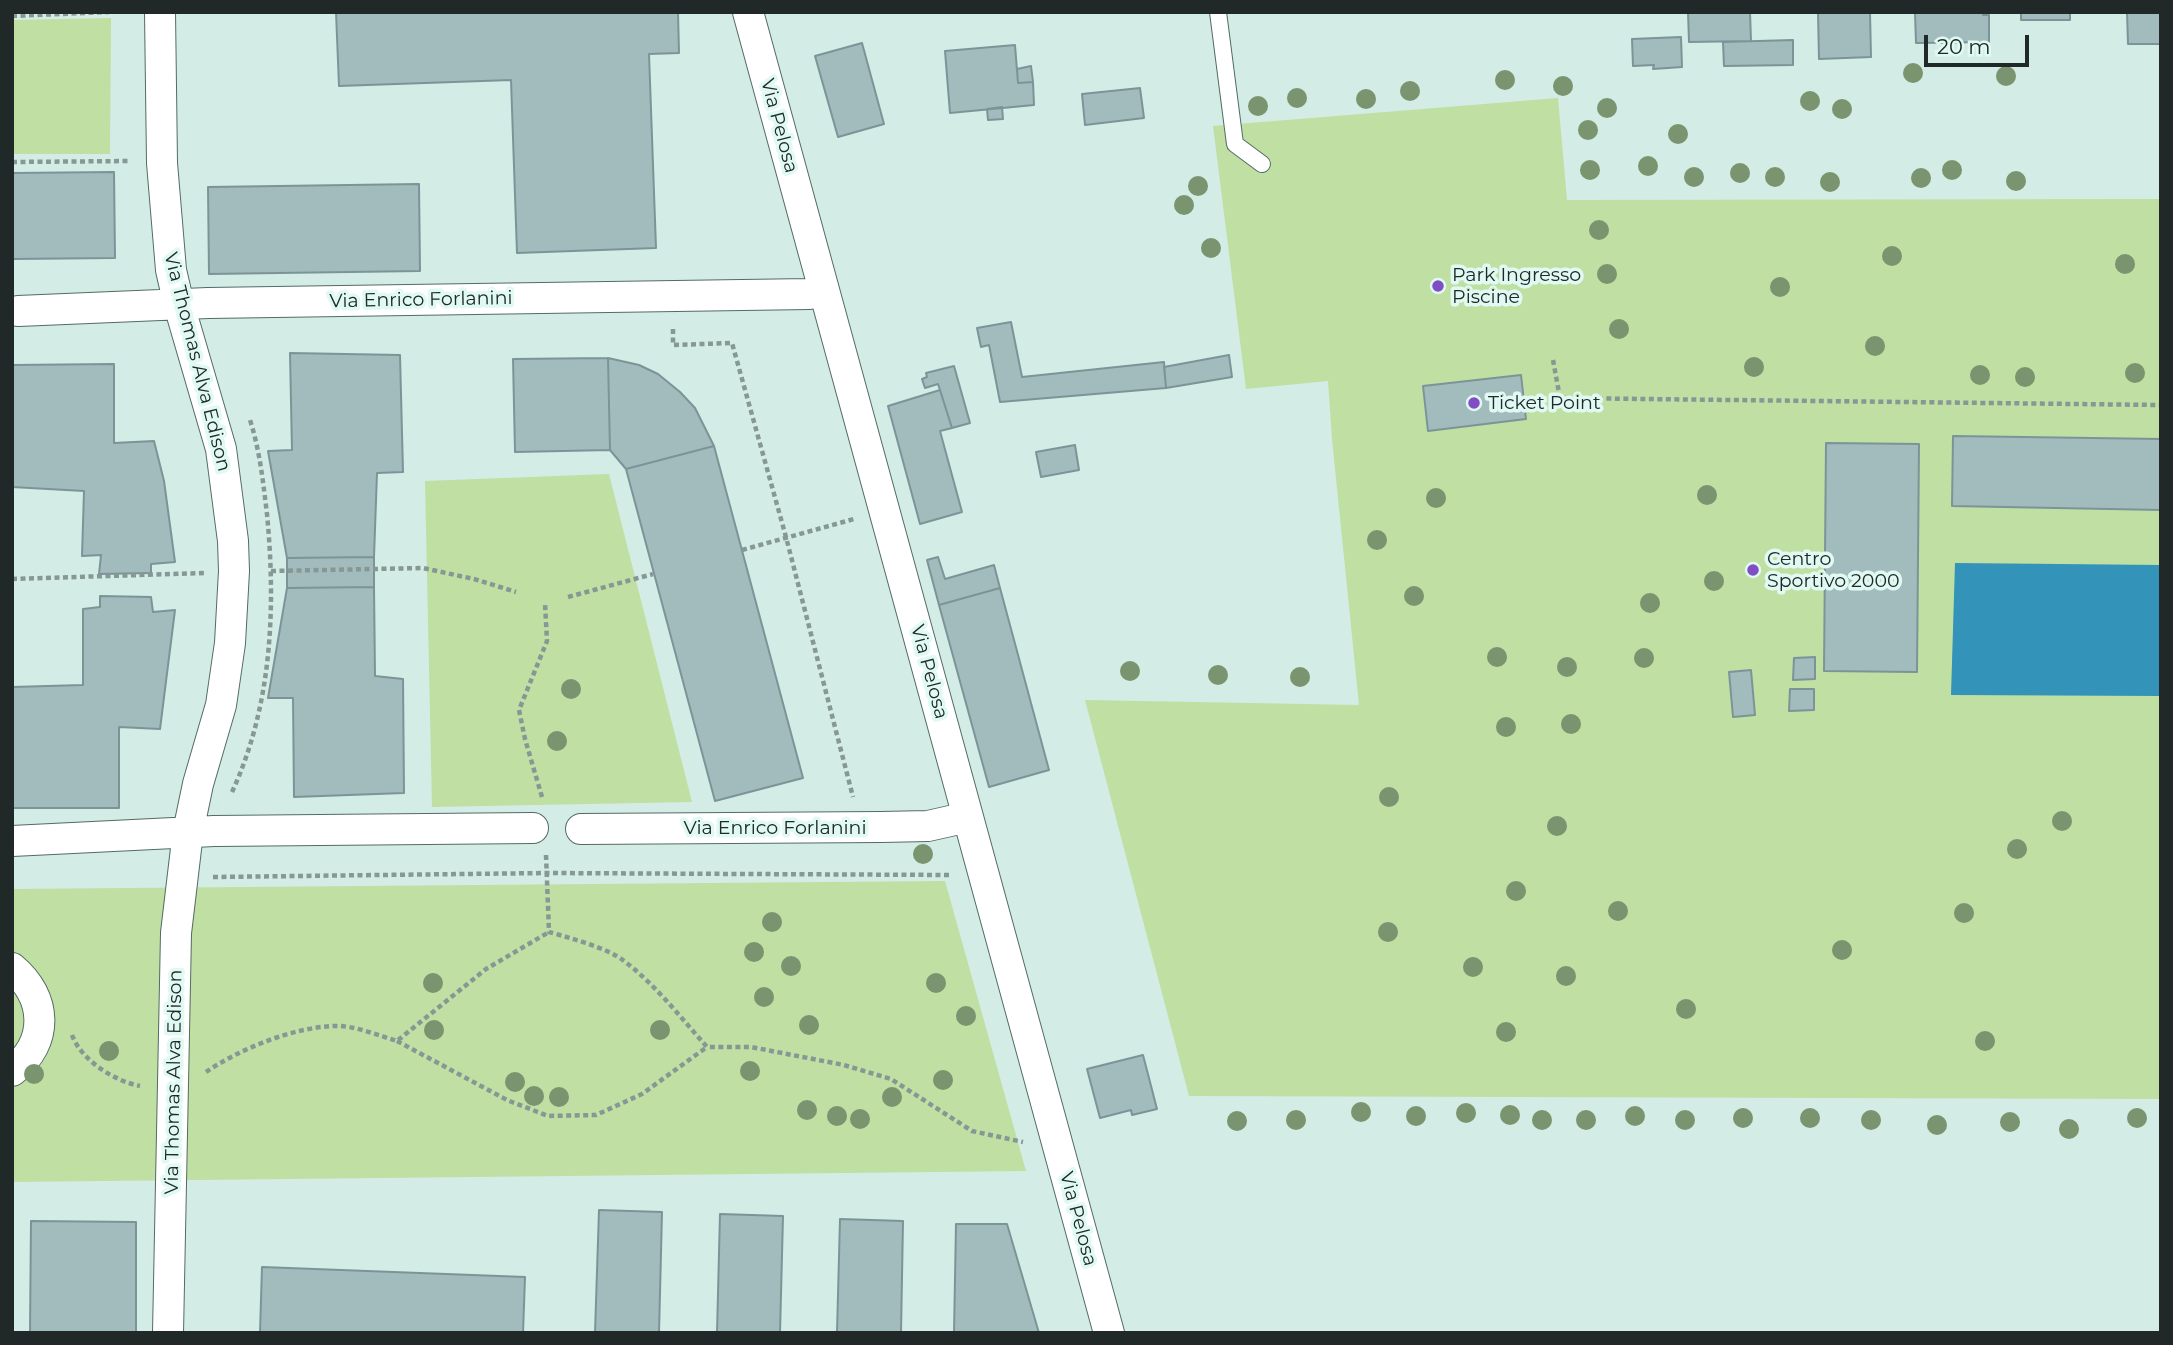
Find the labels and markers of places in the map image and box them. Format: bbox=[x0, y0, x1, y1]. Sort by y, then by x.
place label: Park Ingresso Piscine bbox=[1452, 264, 1581, 308]
marker: Park Ingresso Piscine bbox=[1430, 278, 1446, 294]
place label: Ticket Point bbox=[1488, 392, 1601, 414]
marker: Ticket Point bbox=[1466, 395, 1482, 411]
place label: Centro Sportivo 2000 bbox=[1767, 548, 1900, 592]
marker: Centro Sportivo 2000 bbox=[1745, 562, 1761, 578]

